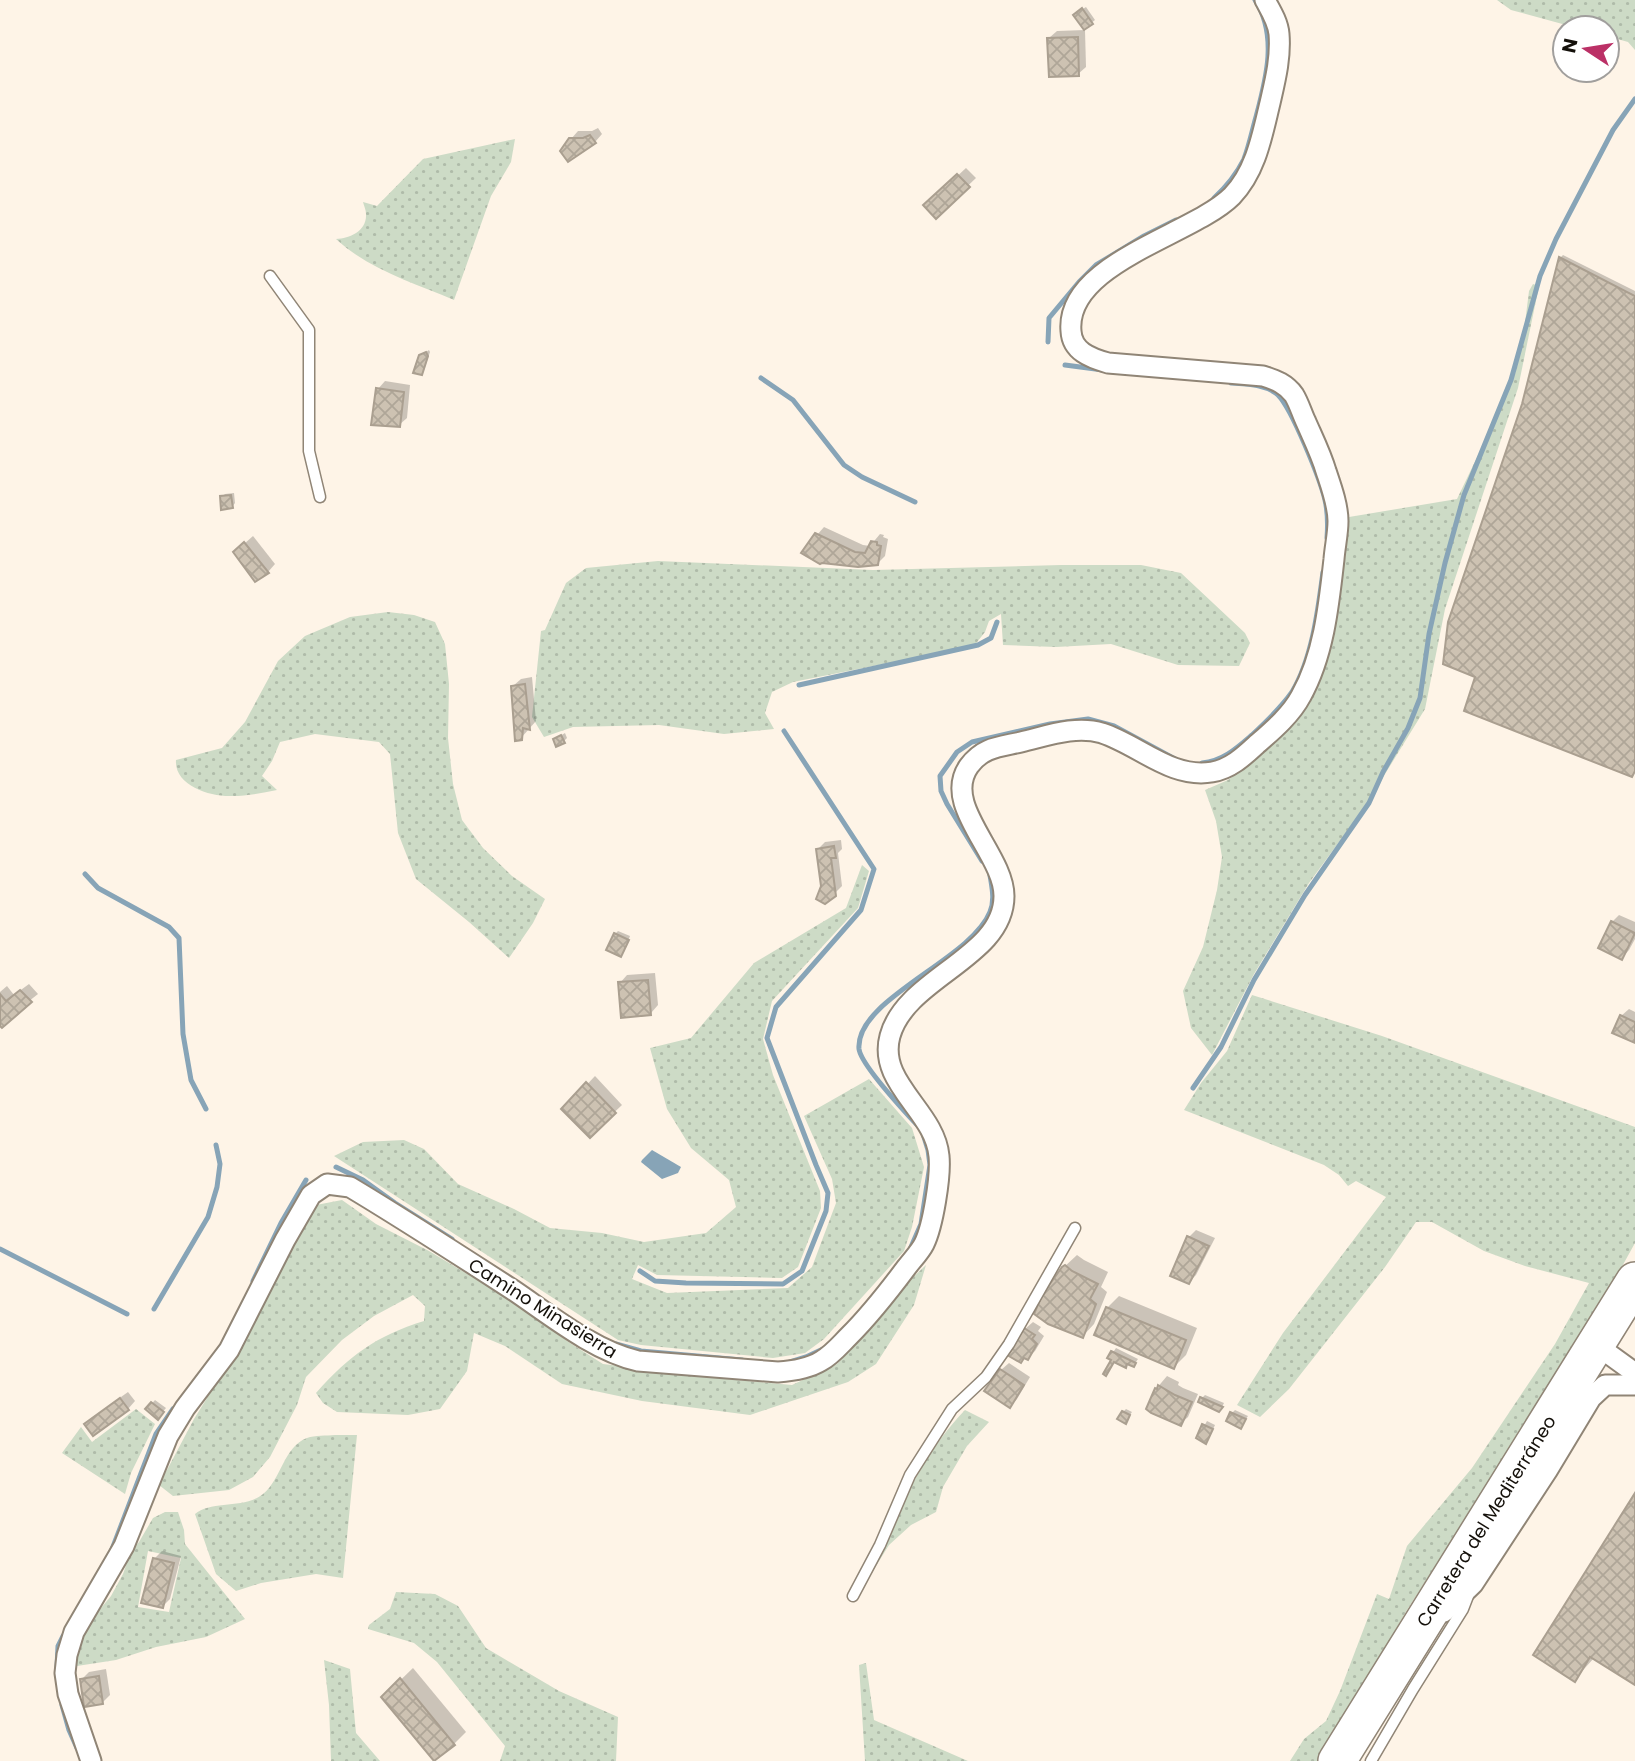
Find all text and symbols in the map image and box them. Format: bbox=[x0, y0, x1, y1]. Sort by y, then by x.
north arrow bbox=[1551, 14, 1621, 84]
text: N bbox=[1555, 36, 1585, 55]
street label: Camino Minasierra bbox=[464, 1252, 622, 1364]
street label: Carretera del Mediterráneo bbox=[1410, 1410, 1562, 1632]

